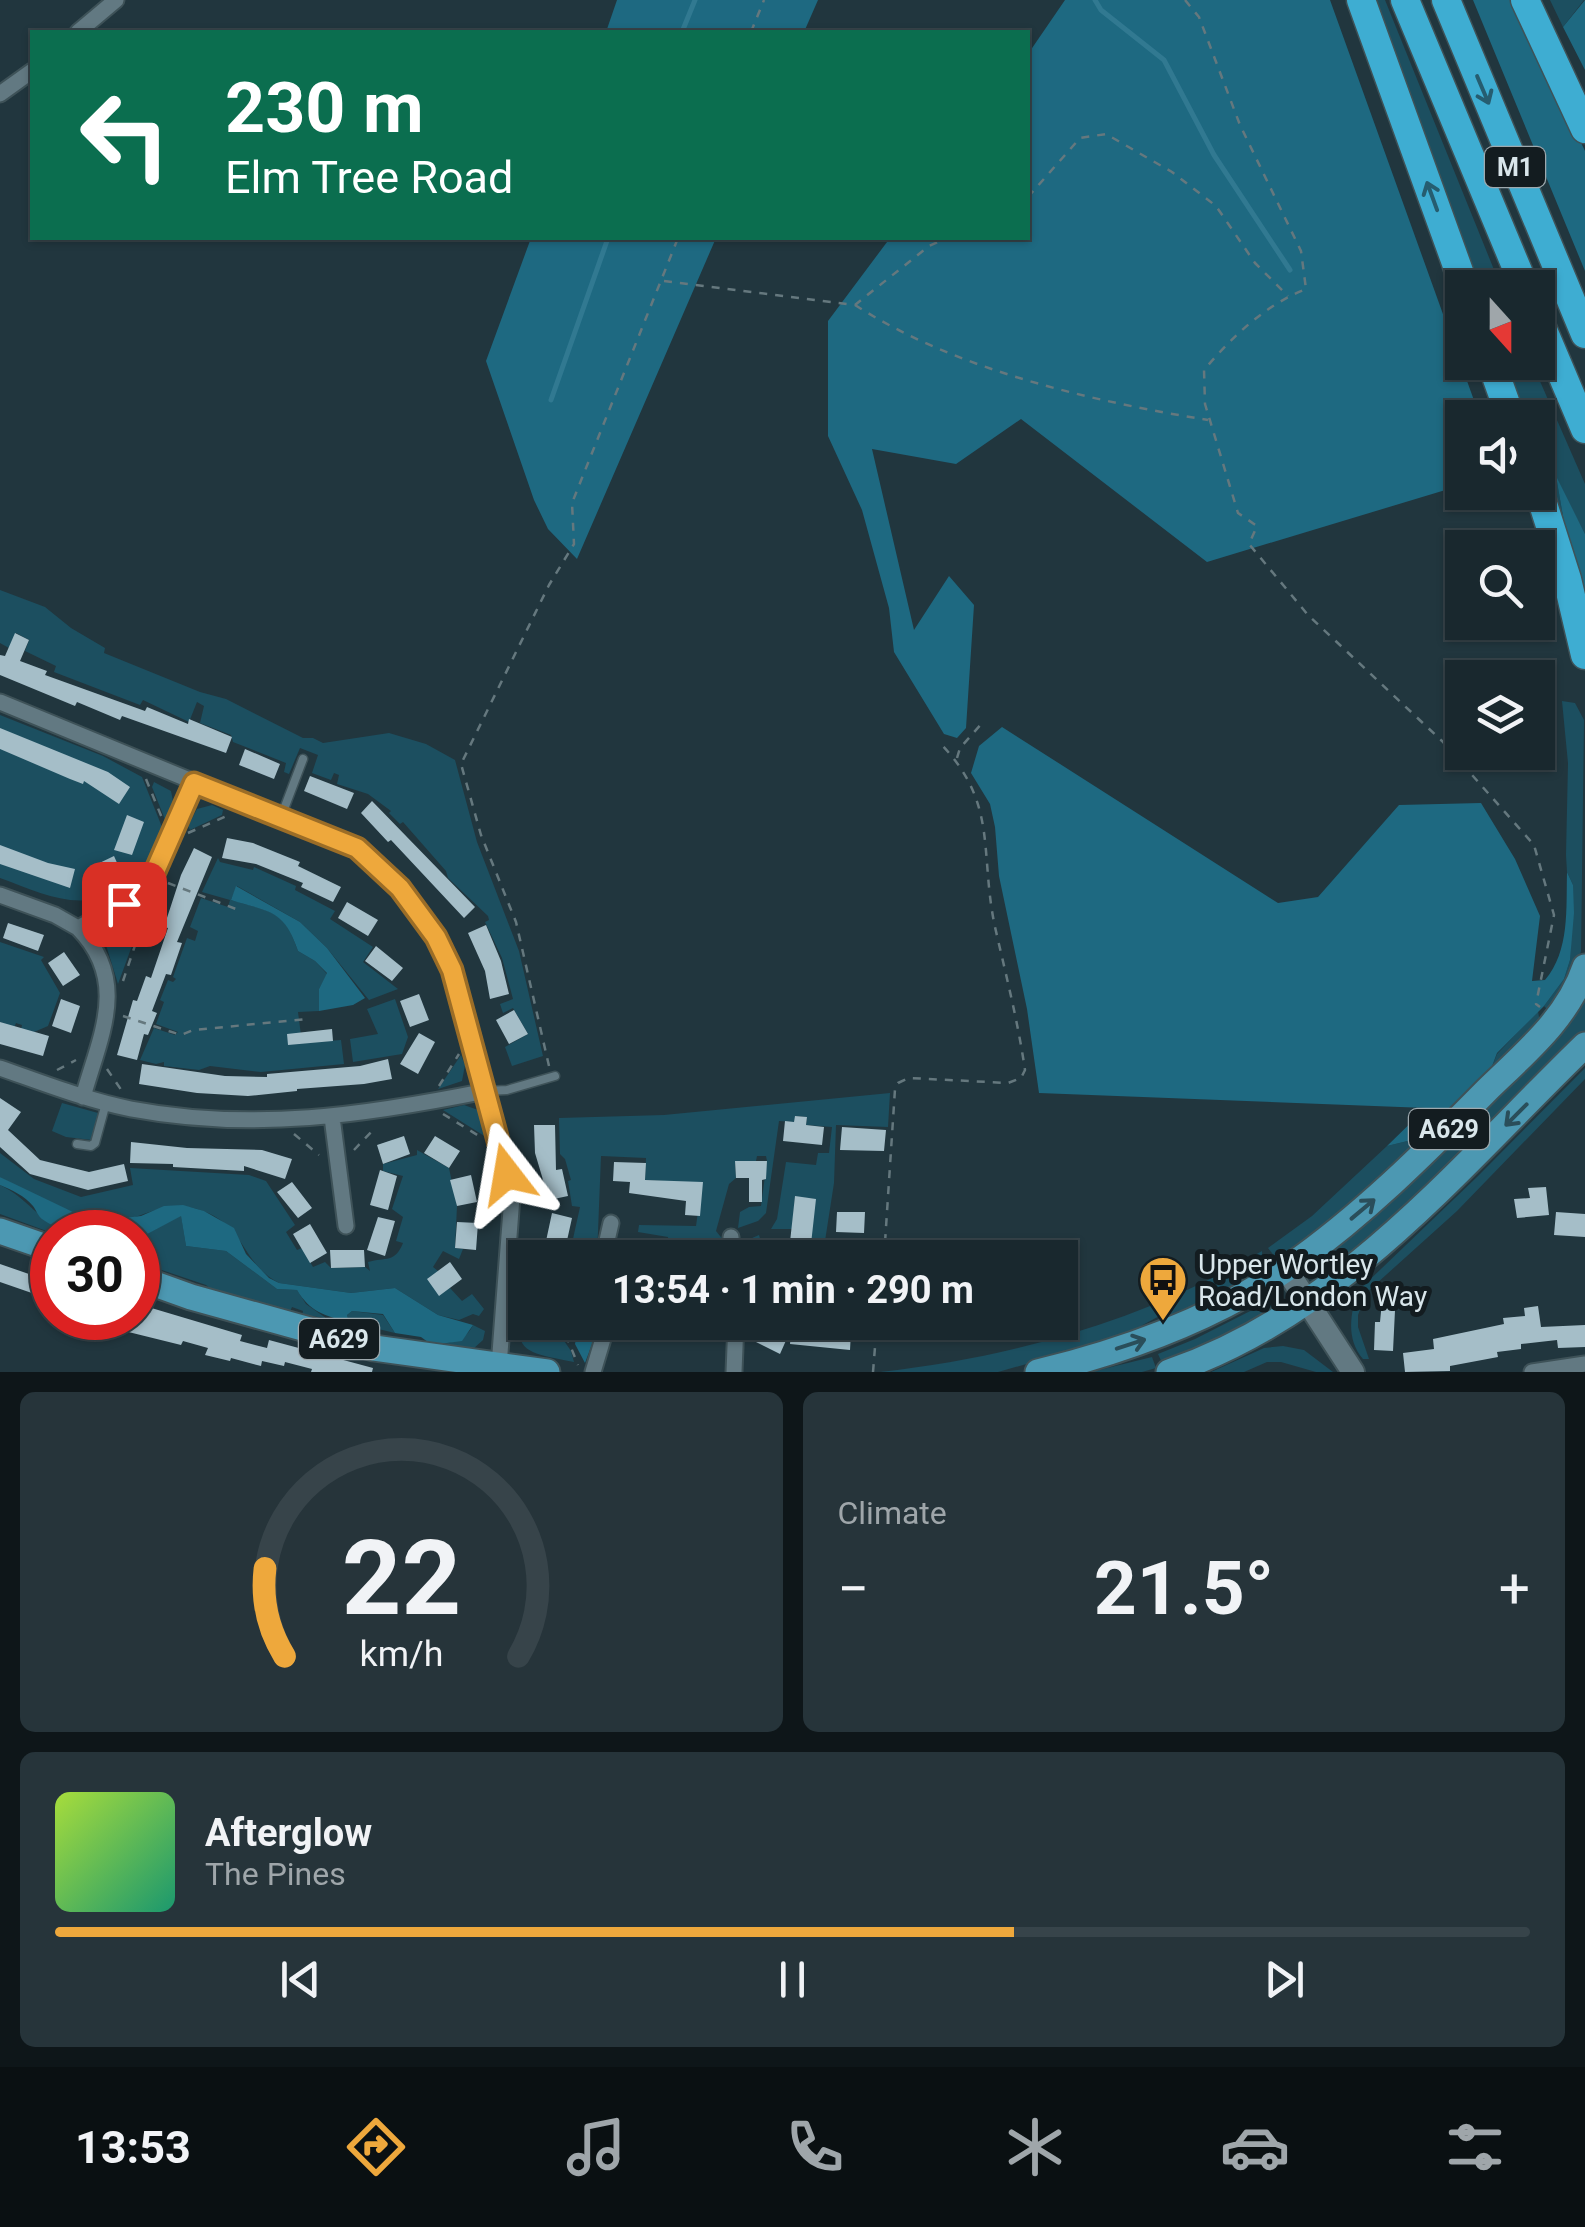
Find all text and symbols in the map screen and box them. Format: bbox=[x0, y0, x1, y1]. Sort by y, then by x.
text: 230 m bbox=[225, 67, 424, 149]
icon: left bbox=[60, 70, 190, 200]
one-way arrow bbox=[1476, 74, 1494, 105]
road number: M1 bbox=[1485, 147, 1545, 187]
text: Elm Tree Road bbox=[225, 151, 513, 204]
one-way arrow bbox=[1422, 181, 1440, 212]
north arrow bbox=[1445, 270, 1555, 380]
map controls bbox=[1445, 270, 1555, 770]
button: sound bbox=[1445, 400, 1555, 510]
button: search bbox=[1445, 530, 1555, 640]
button: layers bbox=[1445, 660, 1555, 770]
pin bbox=[82, 862, 167, 947]
icon: arrive bbox=[97, 877, 152, 932]
one-way arrow bbox=[1505, 1102, 1529, 1126]
road number: A629 bbox=[1409, 1109, 1489, 1149]
position arrow bbox=[455, 1122, 559, 1226]
one-way arrow bbox=[1350, 1199, 1376, 1221]
speed limit sign: 30 bbox=[30, 1210, 160, 1340]
place label: Upper Wortley Road/London Way bbox=[1198, 1248, 1427, 1313]
bus stop icon: Upper Wortley Road/London Way bbox=[1137, 1254, 1189, 1322]
text: 13:54 · 1 min · 290 m bbox=[612, 1268, 974, 1312]
road number: A629 bbox=[299, 1319, 379, 1359]
one-way arrow bbox=[1115, 1334, 1146, 1352]
text: Climate bbox=[838, 1494, 947, 1532]
text: 22 bbox=[342, 1518, 461, 1639]
text: 21.5° bbox=[1094, 1544, 1274, 1632]
text: − bbox=[838, 1557, 869, 1621]
text: + bbox=[1499, 1557, 1530, 1621]
text: km/h bbox=[359, 1633, 443, 1675]
text: Afterglow bbox=[205, 1811, 372, 1855]
text: The Pines bbox=[205, 1855, 346, 1893]
icon: previous bbox=[273, 1952, 328, 2007]
icon: pause bbox=[765, 1952, 820, 2007]
icon: next bbox=[1257, 1952, 1312, 2007]
icon: directions bbox=[341, 2112, 411, 2182]
icon: music bbox=[561, 2112, 631, 2182]
icon: phone bbox=[780, 2112, 850, 2182]
icon: climate bbox=[1000, 2112, 1070, 2182]
icon: car bbox=[1220, 2112, 1290, 2182]
icon: filters bbox=[1440, 2112, 1510, 2182]
text: 13:53 bbox=[75, 2121, 191, 2174]

